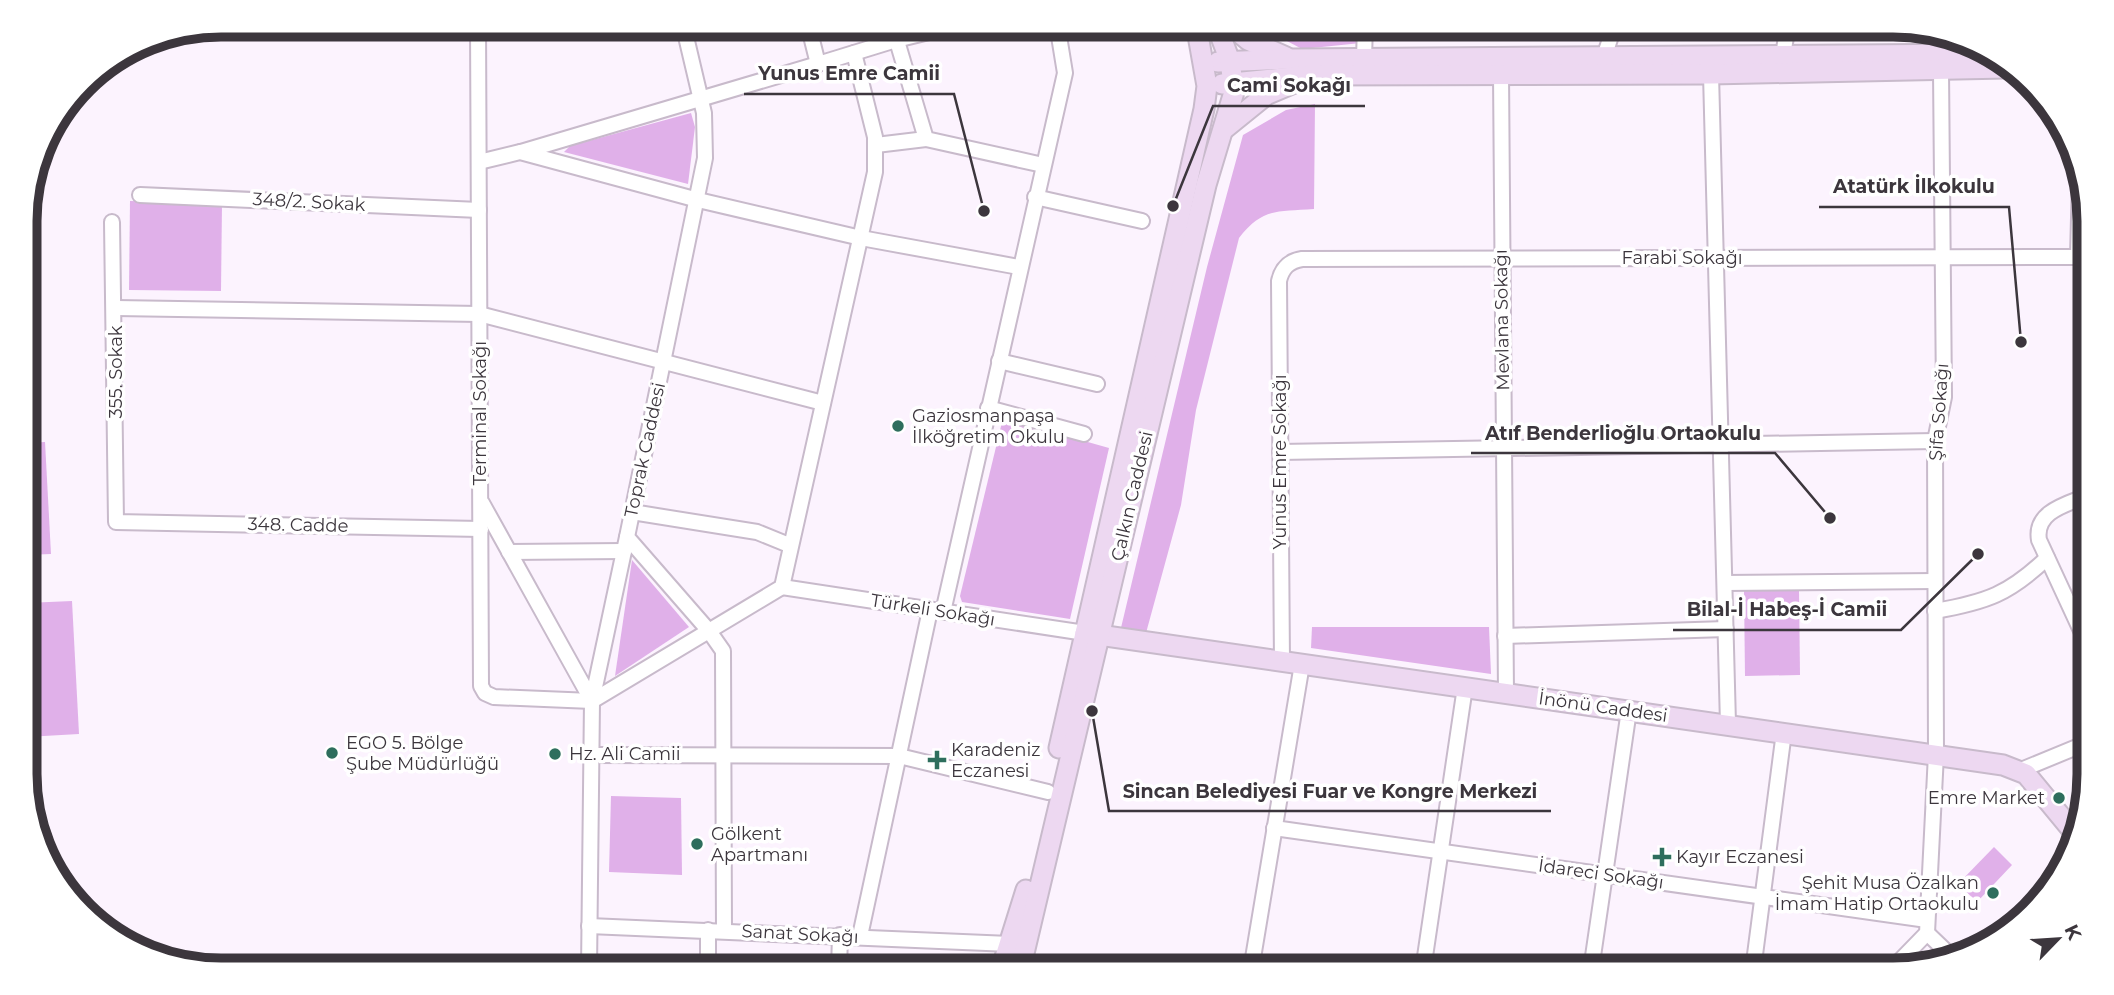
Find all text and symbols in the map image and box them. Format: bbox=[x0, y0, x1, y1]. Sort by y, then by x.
callout: Yunus Emre Camii bbox=[744, 54, 954, 94]
text: Yunus Emre Camii bbox=[757, 62, 940, 85]
callout: Cami Sokağı bbox=[1213, 66, 1365, 106]
text: Cami Sokağı bbox=[1227, 74, 1351, 97]
callout: Atatürk İlkokulu bbox=[1819, 167, 2009, 207]
text: Atatürk İlkokulu bbox=[1832, 174, 1995, 198]
street label: 348/2. Sokak bbox=[252, 188, 366, 216]
street label: Farabi Sokağı bbox=[1621, 247, 1743, 269]
street label: Mevlana Sokağı bbox=[1490, 249, 1514, 391]
street label: 355. Sokak bbox=[105, 325, 127, 419]
street label: Terminal Sokağı bbox=[469, 341, 491, 485]
street label: Şifa Sokağı bbox=[1925, 362, 1953, 462]
street label: Yunus Emre Sokağı bbox=[1269, 374, 1291, 550]
street label: Toprak Caddesi bbox=[620, 380, 670, 520]
place label: Gaziosmanpaşa İlköğretim Okulu bbox=[912, 405, 1065, 448]
callout: Atıf Benderlioğlu Ortaokulu bbox=[1471, 413, 1775, 453]
marker: Gaziosmanpaşa İlköğretim Okulu bbox=[890, 418, 906, 434]
text: Atıf Benderlioğlu Ortaokulu bbox=[1484, 422, 1761, 445]
street label: Çalkın Caddesi bbox=[1106, 429, 1158, 563]
street label: 348. Cadde bbox=[247, 513, 349, 537]
street label: Türkeli Sokağı bbox=[869, 589, 997, 631]
callout: Bilal-İ Habeş-İ Camii bbox=[1673, 590, 1901, 630]
text: Bilal-İ Habeş-İ Camii bbox=[1687, 597, 1887, 621]
street label: İnönü Caddesi bbox=[1537, 687, 1669, 727]
place label: EGO 5. Bölge Şube Müdürlüğü bbox=[346, 732, 499, 775]
place label: Karadeniz Eczanesi bbox=[951, 739, 1041, 782]
place label: Hz. Ali Camii bbox=[569, 743, 681, 765]
marker: EGO 5. Bölge Şube Müdürlüğü bbox=[324, 745, 340, 761]
marker: Hz. Ali Camii bbox=[547, 746, 563, 762]
marker: Karadeniz Eczanesi bbox=[929, 752, 945, 768]
callout: Sincan Belediyesi Fuar ve Kongre Merkezi bbox=[1109, 771, 1551, 811]
text: Sincan Belediyesi Fuar ve Kongre Merkezi bbox=[1123, 780, 1537, 803]
place label: Emre Market bbox=[1928, 787, 2045, 809]
marker: Emre Market bbox=[2051, 790, 2067, 806]
place label: Gölkent Apartmanı bbox=[711, 823, 808, 866]
marker: Gölkent Apartmanı bbox=[689, 836, 705, 852]
place label: Kayır Eczanesi bbox=[1676, 846, 1804, 868]
marker: Kayır Eczanesi bbox=[1654, 849, 1670, 865]
street label: İdareci Sokağı bbox=[1537, 854, 1665, 894]
place label: Şehit Musa Özalkan İmam Hatip Ortaokulu bbox=[1775, 872, 1979, 915]
marker: Şehit Musa Özalkan İmam Hatip Ortaokulu bbox=[1985, 885, 2001, 901]
north arrow bbox=[2023, 904, 2093, 974]
street label: Sanat Sokağı bbox=[741, 920, 859, 948]
text: K bbox=[2060, 921, 2087, 944]

